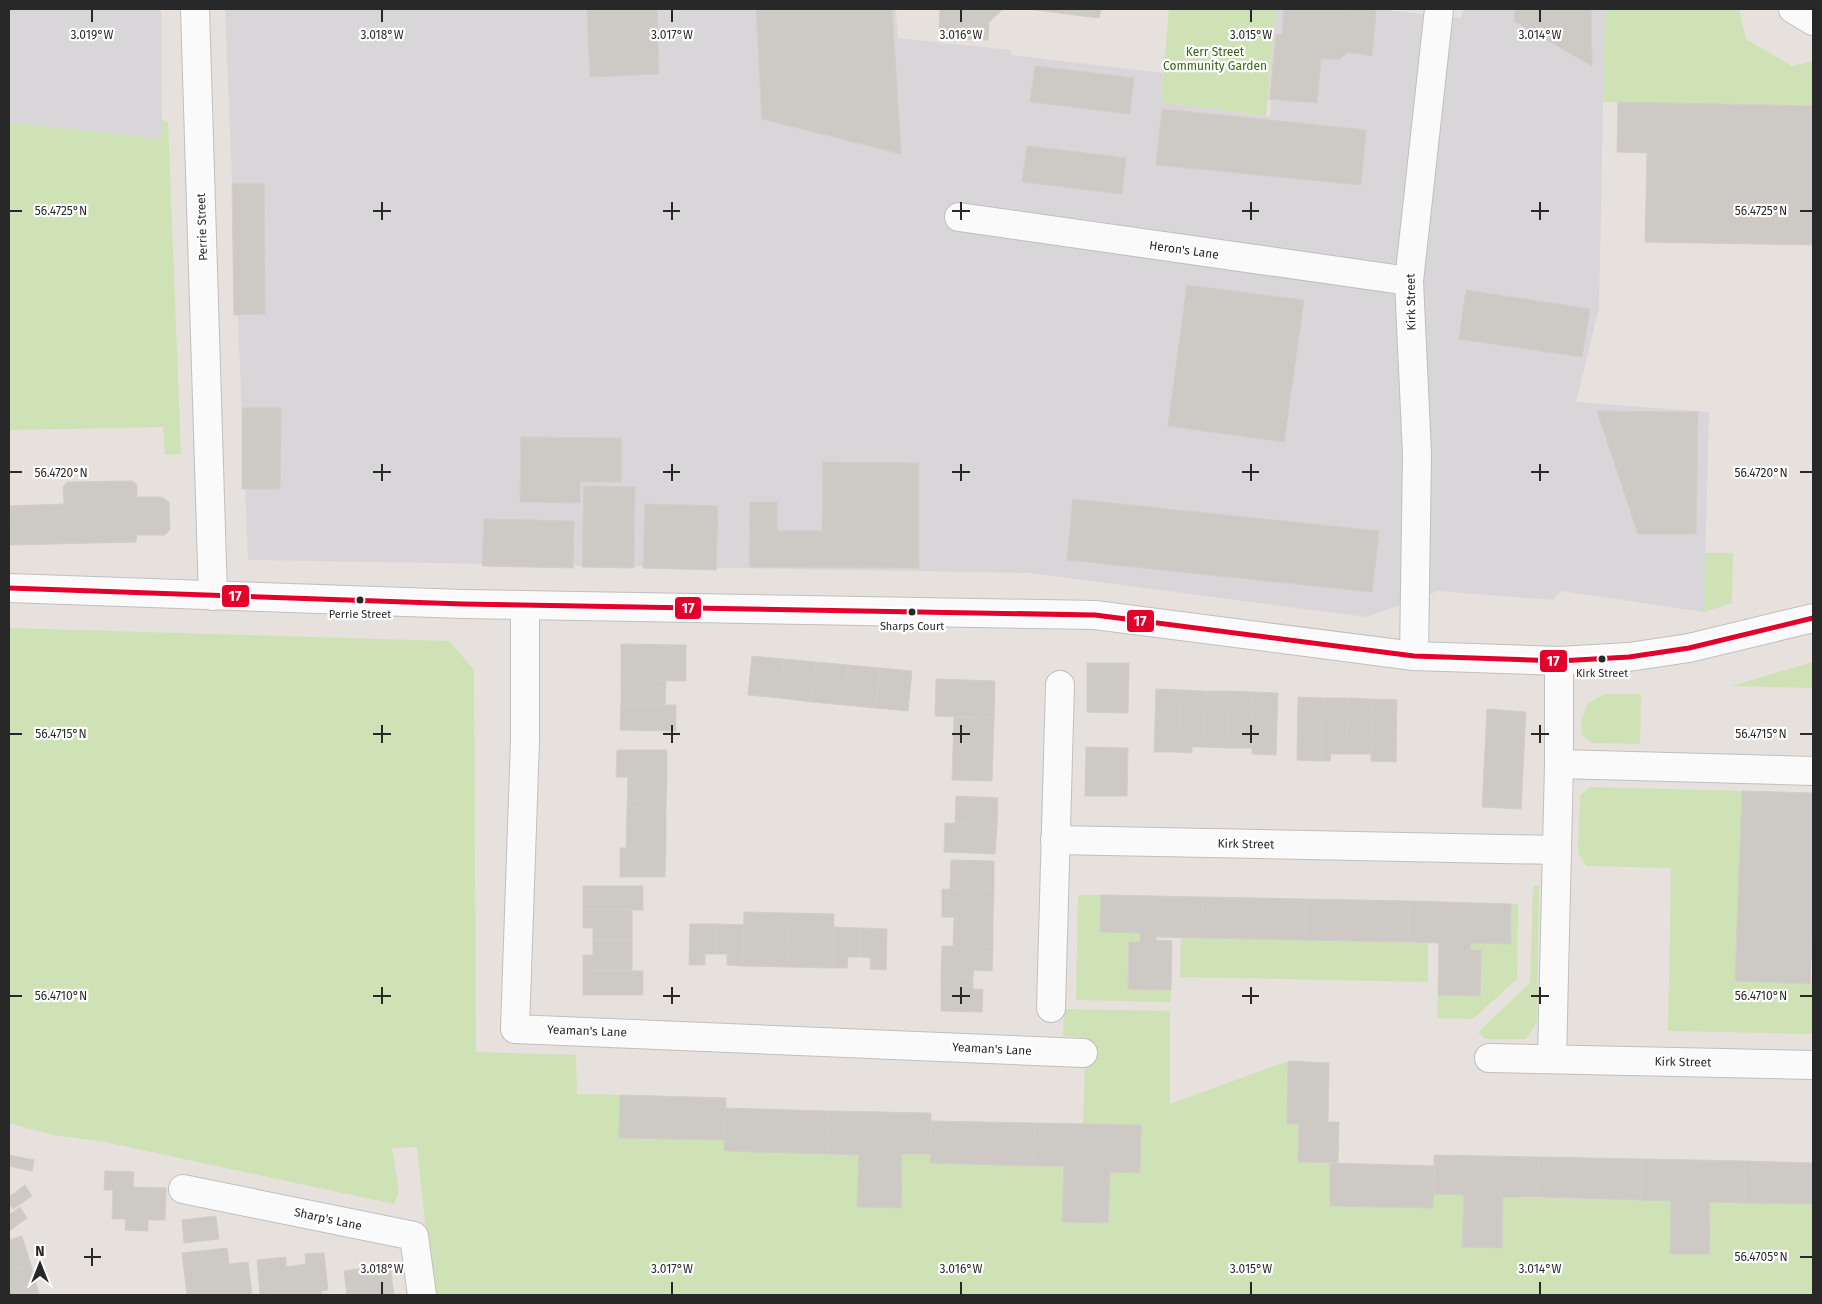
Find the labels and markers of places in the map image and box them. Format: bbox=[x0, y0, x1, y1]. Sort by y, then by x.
marker: Perrie Street bbox=[355, 595, 365, 605]
marker: Sharps Court bbox=[907, 607, 917, 617]
place label: Perrie Street bbox=[329, 608, 391, 621]
place label: Sharps Court bbox=[880, 620, 944, 633]
marker: Kirk Street bbox=[1597, 654, 1607, 664]
place label: Kirk Street bbox=[1576, 667, 1628, 680]

